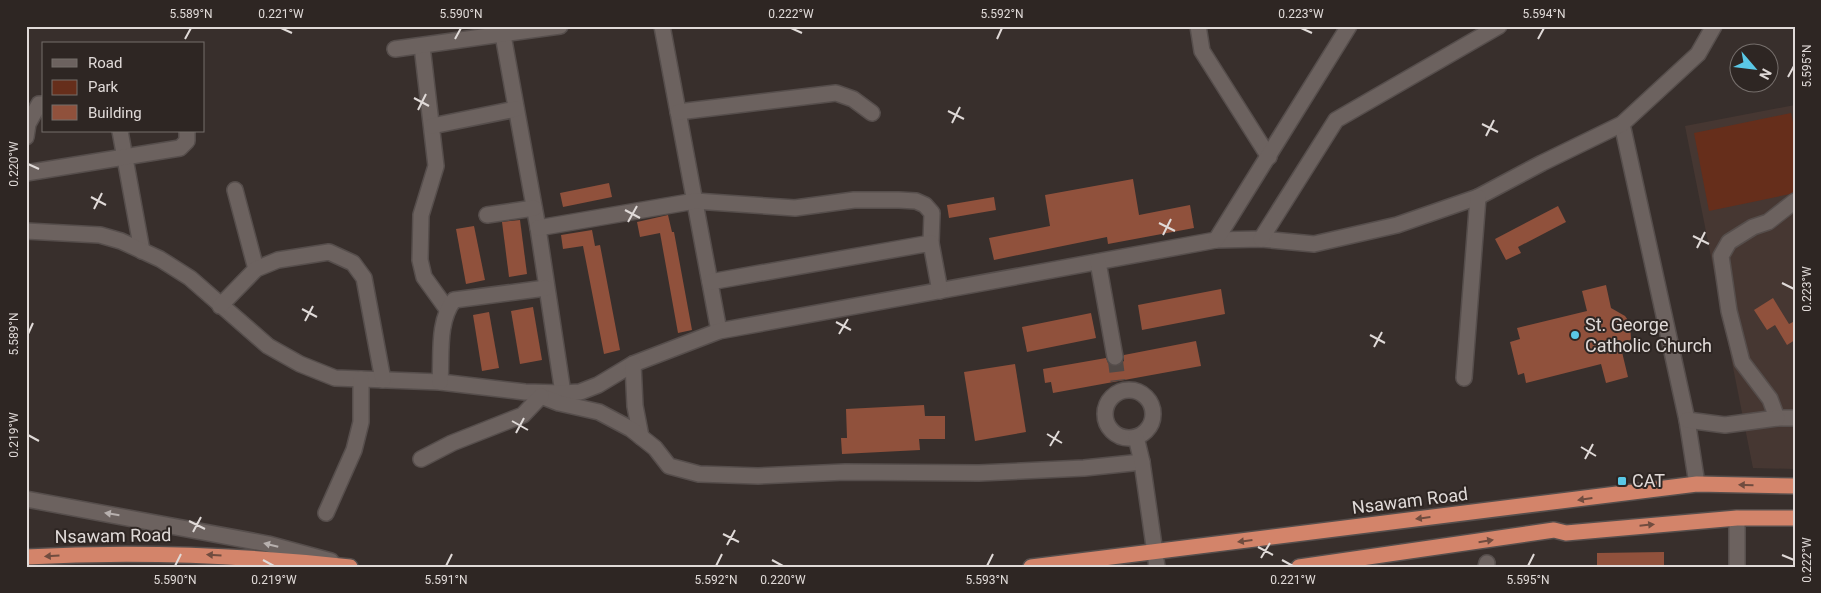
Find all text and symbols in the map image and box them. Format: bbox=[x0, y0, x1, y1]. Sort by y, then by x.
text: 5.589°N bbox=[169, 7, 213, 21]
text: 0.221°W bbox=[258, 7, 304, 21]
text: 5.590°N bbox=[439, 7, 483, 21]
text: 0.222°W bbox=[768, 7, 814, 21]
text: 5.592°N bbox=[980, 7, 1024, 21]
text: 0.223°W bbox=[1278, 7, 1324, 21]
text: 5.594°N bbox=[1522, 7, 1566, 21]
legend bbox=[42, 42, 205, 132]
north arrow bbox=[1728, 42, 1778, 92]
text: 5.595°N bbox=[1800, 44, 1814, 88]
text: Road bbox=[88, 54, 122, 72]
text: N bbox=[1756, 66, 1775, 82]
text: Park bbox=[88, 78, 119, 96]
text: Building bbox=[88, 104, 142, 122]
text: 0.220°W bbox=[7, 141, 21, 187]
text: 0.223°W bbox=[1800, 266, 1814, 312]
text: 5.589°N bbox=[7, 312, 21, 356]
place label: St. George Catholic Church bbox=[1585, 314, 1712, 356]
marker: St. George Catholic Church bbox=[1569, 329, 1581, 341]
text: 0.219°W bbox=[7, 412, 21, 458]
place label: CAT bbox=[1632, 470, 1665, 491]
marker: CAT bbox=[1616, 475, 1628, 487]
one-way arrow bbox=[1738, 481, 1754, 489]
street label: Nsawam Road bbox=[1351, 483, 1469, 518]
one-way arrow bbox=[1576, 495, 1592, 503]
one-way arrow bbox=[103, 510, 119, 518]
one-way arrow bbox=[1415, 514, 1431, 522]
one-way arrow bbox=[1639, 520, 1655, 528]
street label: Nsawam Road bbox=[54, 524, 172, 547]
one-way arrow bbox=[1236, 537, 1252, 545]
one-way arrow bbox=[1478, 537, 1494, 545]
text: 0.222°W bbox=[1800, 537, 1814, 583]
one-way arrow bbox=[264, 541, 279, 549]
one-way arrow bbox=[206, 551, 222, 559]
one-way arrow bbox=[43, 552, 59, 560]
text: 5.590°N bbox=[153, 573, 197, 587]
text: 0.219°W bbox=[251, 573, 297, 587]
text: 5.591°N bbox=[424, 573, 468, 587]
text: 5.592°N bbox=[694, 573, 738, 587]
text: 0.220°W bbox=[760, 573, 806, 587]
text: 5.593°N bbox=[965, 573, 1009, 587]
text: 0.221°W bbox=[1270, 573, 1316, 587]
text: 5.595°N bbox=[1506, 573, 1550, 587]

